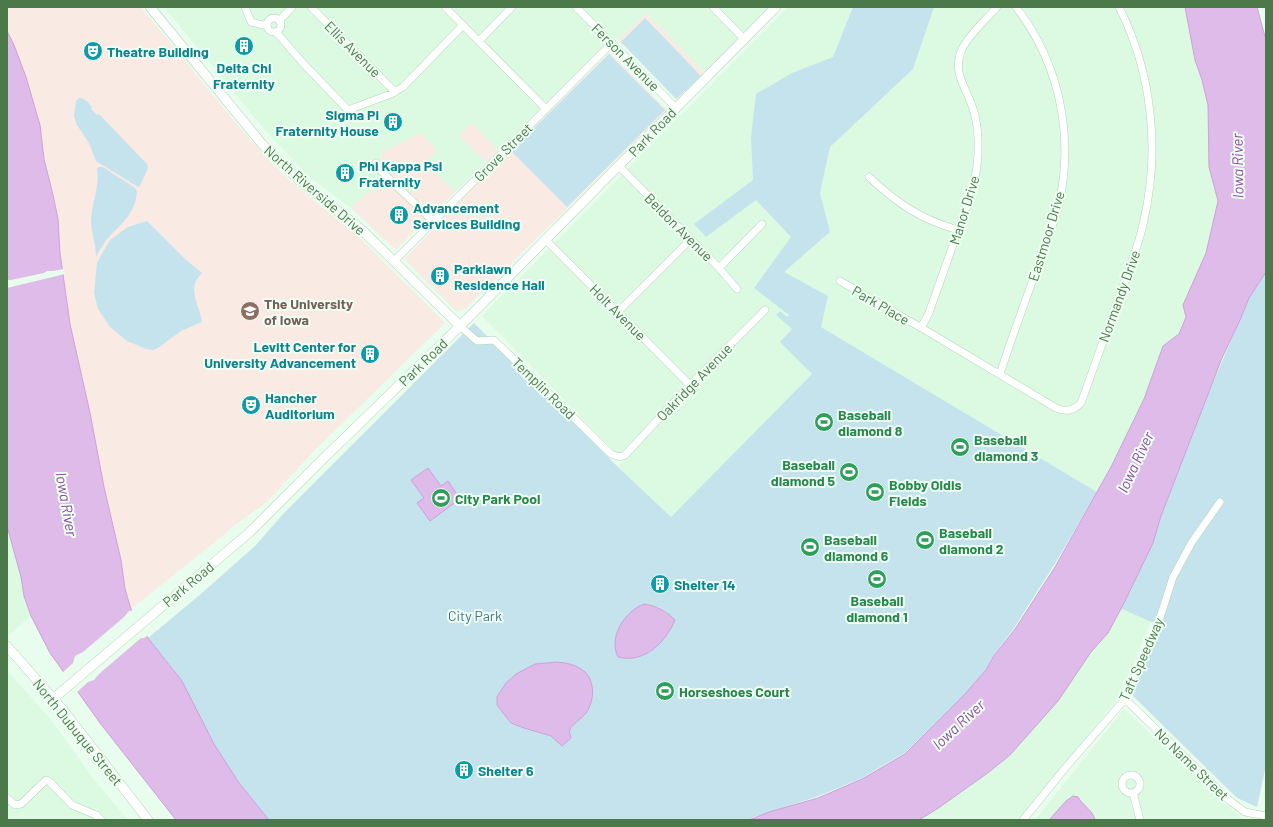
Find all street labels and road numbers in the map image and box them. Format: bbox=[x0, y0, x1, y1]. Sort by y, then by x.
street label: Ellis Avenue bbox=[321, 17, 385, 81]
street label: Ferson Avenue bbox=[588, 19, 664, 95]
street label: Park Road bbox=[625, 104, 679, 160]
street label: Grove Street bbox=[470, 119, 536, 185]
street label: North Riverside Drive bbox=[261, 141, 369, 239]
street label: Manor Drive bbox=[945, 173, 983, 247]
street label: Beldon Avenue bbox=[641, 189, 717, 265]
street label: Eastmoor Drive bbox=[1024, 189, 1068, 283]
street label: Normandy Drive bbox=[1095, 248, 1143, 344]
street label: Holt Avenue bbox=[586, 280, 650, 344]
street label: Park Place bbox=[849, 282, 913, 328]
street label: Park Road bbox=[395, 335, 451, 389]
street label: Oakridge Avenue bbox=[653, 340, 735, 424]
street label: Templin Road bbox=[509, 353, 579, 423]
street label: Park Road bbox=[159, 558, 217, 610]
street label: Taft Speedway bbox=[1115, 614, 1167, 703]
street label: North Dubuque Street bbox=[30, 675, 126, 789]
street label: No Name Street bbox=[1151, 724, 1233, 804]

